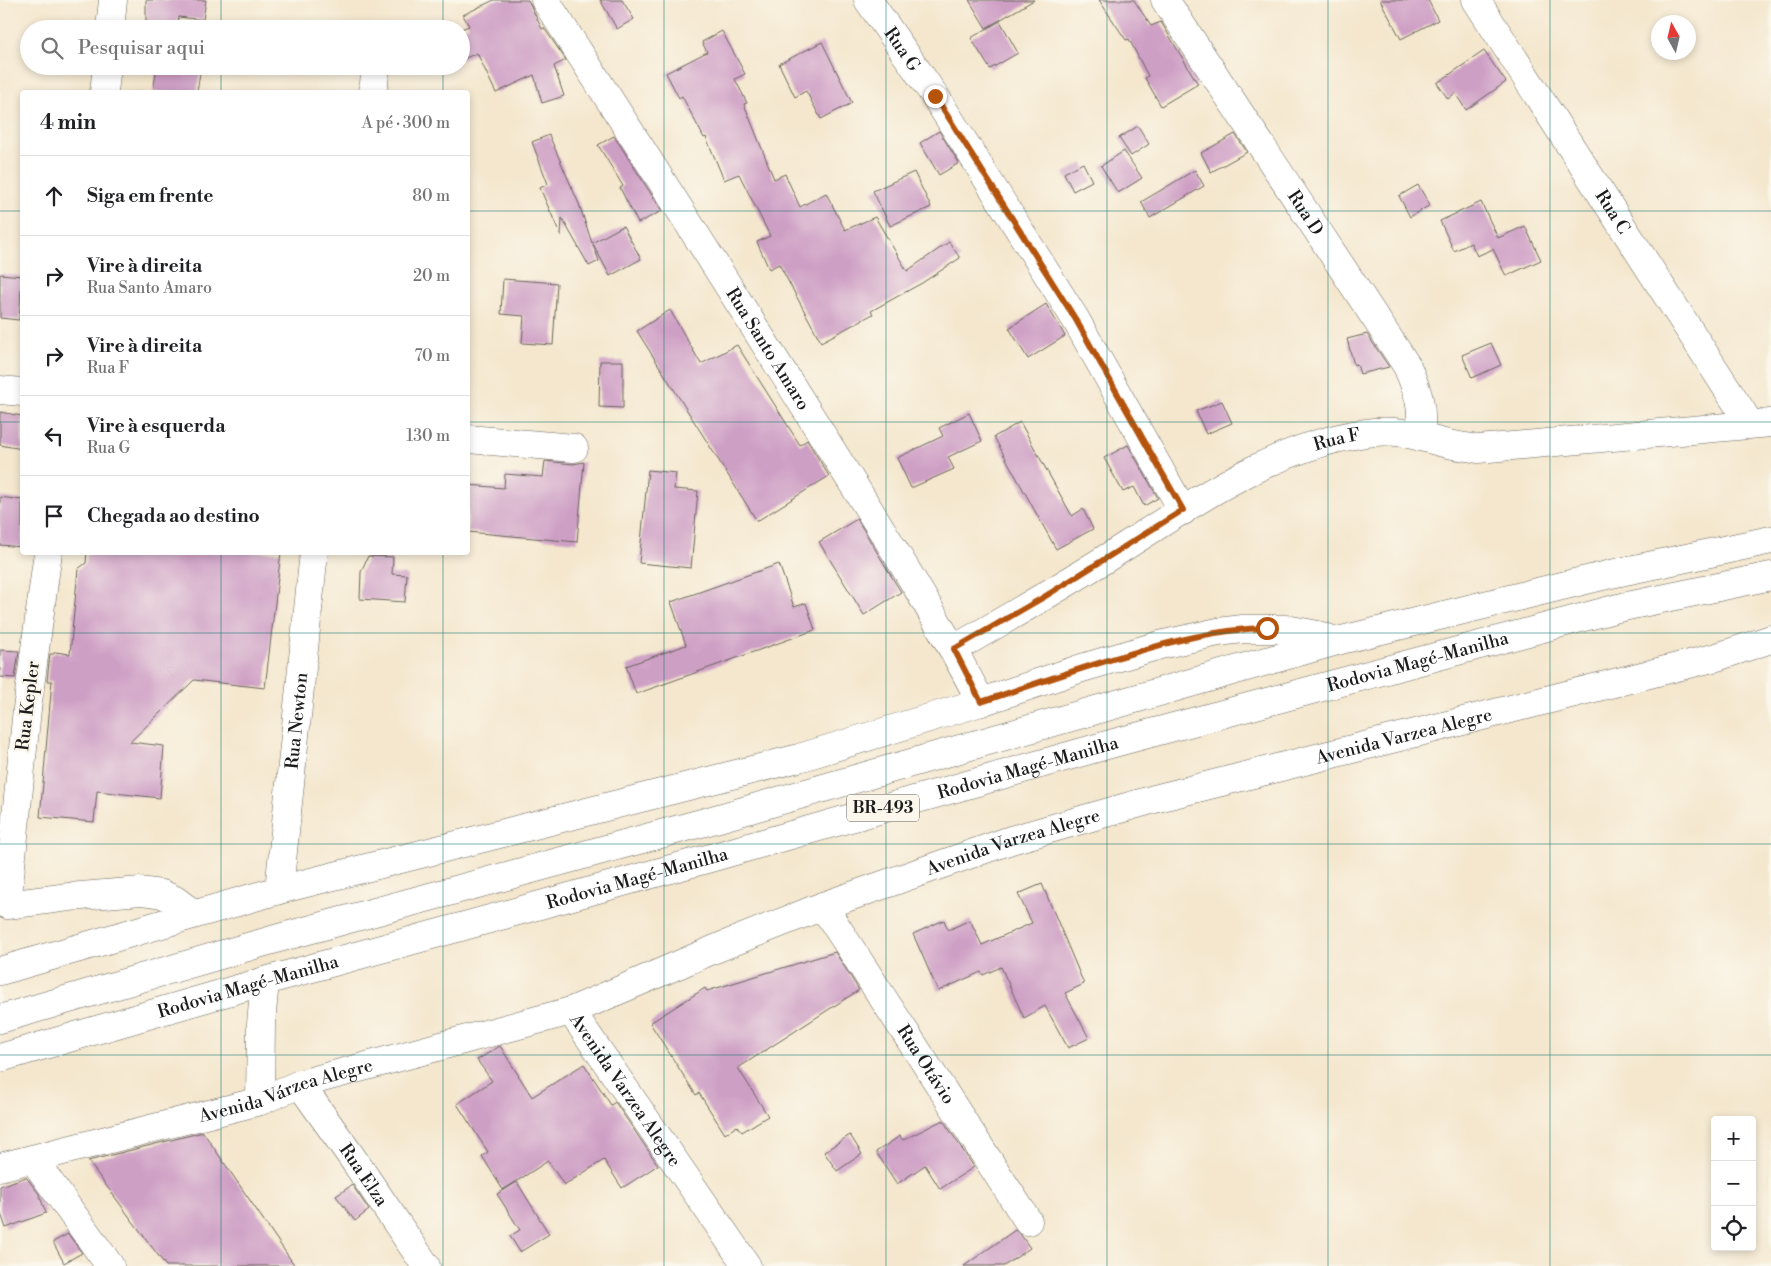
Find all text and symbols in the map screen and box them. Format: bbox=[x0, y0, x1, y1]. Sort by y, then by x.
north arrow bbox=[1651, 15, 1696, 60]
search box bbox=[20, 20, 470, 75]
street label: Rua G bbox=[879, 23, 926, 76]
icon: search bbox=[38, 34, 66, 62]
text: Pesquisar aqui bbox=[78, 36, 205, 60]
route end bbox=[924, 85, 947, 108]
text: 4 min bbox=[40, 110, 96, 136]
text: A pé · 300 m bbox=[362, 113, 450, 133]
icon: ahead bbox=[40, 182, 68, 210]
text: Siga em frente bbox=[87, 184, 214, 208]
street label: Rua C bbox=[1590, 185, 1635, 238]
text: 80 m bbox=[412, 186, 450, 206]
street label: Rua D bbox=[1282, 186, 1329, 240]
text: Vire à direita bbox=[87, 254, 202, 278]
icon: right bbox=[40, 262, 68, 290]
text: 20 m bbox=[413, 266, 450, 286]
text: Rua Santo Amaro bbox=[87, 278, 212, 298]
street label: Rua Santo Amaro bbox=[721, 283, 815, 414]
text: Vire à direita bbox=[87, 334, 202, 358]
icon: right bbox=[40, 342, 68, 370]
text: 70 m bbox=[414, 346, 450, 366]
text: Rua F bbox=[87, 358, 129, 378]
text: Vire à esquerda bbox=[87, 414, 226, 438]
icon: left bbox=[40, 422, 68, 450]
street label: Rua F bbox=[1310, 423, 1362, 456]
text: 130 m bbox=[406, 426, 450, 446]
text: Rua G bbox=[87, 438, 130, 458]
icon: arrive bbox=[40, 502, 68, 530]
text: Chegada ao destino bbox=[87, 504, 260, 528]
route start bbox=[1256, 617, 1279, 640]
street label: Rodovia Magé-Manilha bbox=[1324, 626, 1512, 697]
street label: Rua Kepler bbox=[11, 660, 45, 752]
street label: Rua Newton bbox=[280, 671, 313, 770]
street label: Avenida Varzea Alegre bbox=[1312, 703, 1494, 770]
street label: Rodovia Magé-Manilha bbox=[934, 731, 1122, 804]
road number: BR-493 bbox=[847, 794, 919, 821]
street label: Avenida Varzea Alegre bbox=[922, 804, 1103, 881]
street label: Rodovia Magé-Manilha bbox=[544, 842, 731, 914]
street label: Rodovia Magé-Manilha bbox=[155, 950, 342, 1023]
street label: Avenida Varzea Alegre bbox=[564, 1008, 686, 1171]
street label: Rua Otávio bbox=[892, 1020, 960, 1109]
street label: Avenida Várzea Alegre bbox=[195, 1053, 375, 1128]
map controls bbox=[1711, 1116, 1756, 1251]
button: + bbox=[1711, 1116, 1756, 1161]
street label: Rua Elza bbox=[334, 1139, 394, 1211]
button: − bbox=[1711, 1161, 1756, 1206]
button: locate bbox=[1711, 1206, 1756, 1251]

